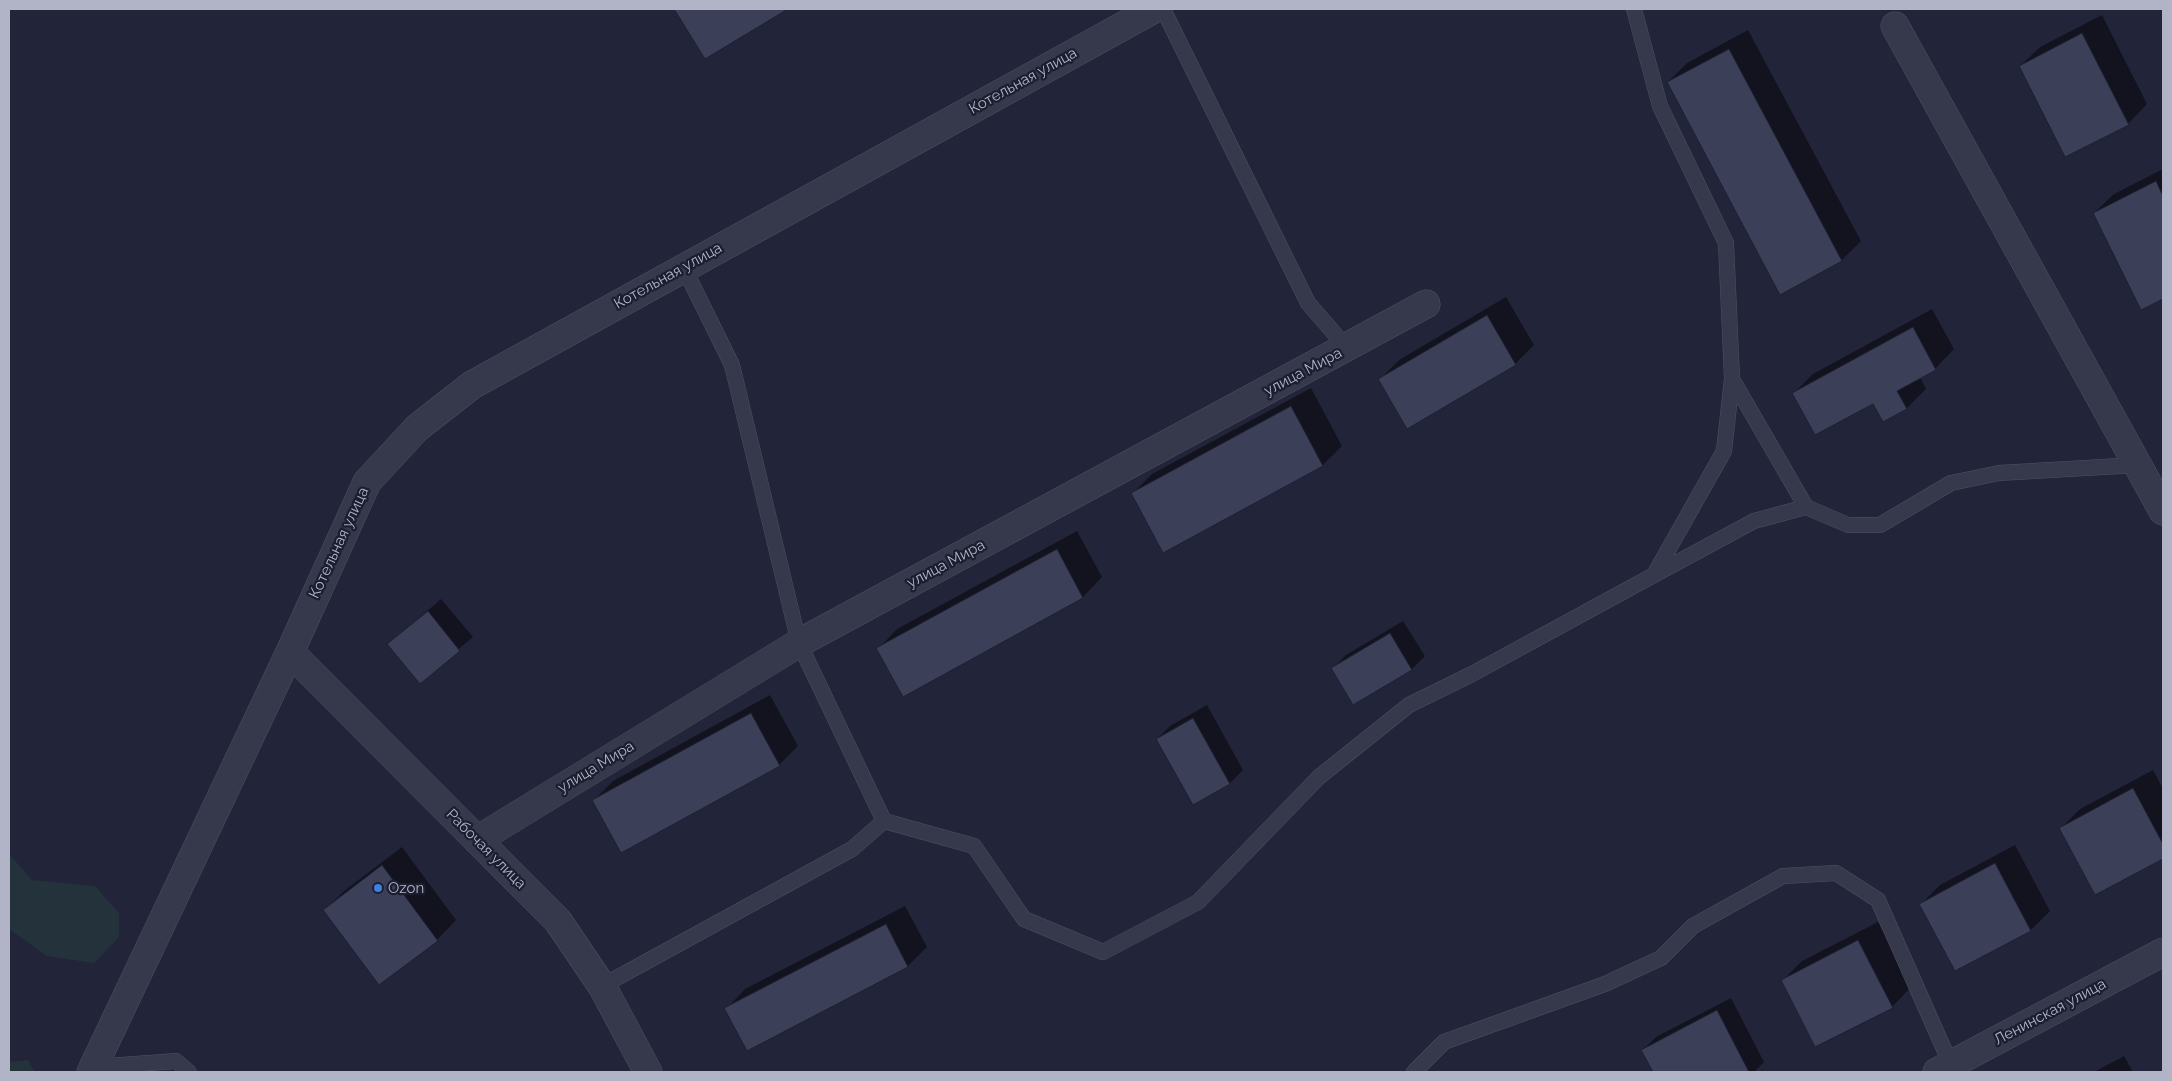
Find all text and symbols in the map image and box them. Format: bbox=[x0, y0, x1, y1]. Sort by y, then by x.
street label: Котельная улица bbox=[966, 44, 1080, 118]
street label: Котельная улица bbox=[611, 239, 725, 313]
street label: улица Мира bbox=[1261, 344, 1345, 400]
street label: Котельная улица bbox=[305, 484, 373, 602]
street label: улица Мира bbox=[904, 536, 988, 592]
street label: улица Мира bbox=[555, 737, 637, 797]
street label: Рабочая улица bbox=[442, 805, 530, 893]
place label: Ozon bbox=[388, 879, 424, 897]
marker: Ozon bbox=[372, 882, 384, 894]
street label: Ленинская улица bbox=[1991, 975, 2109, 1049]

